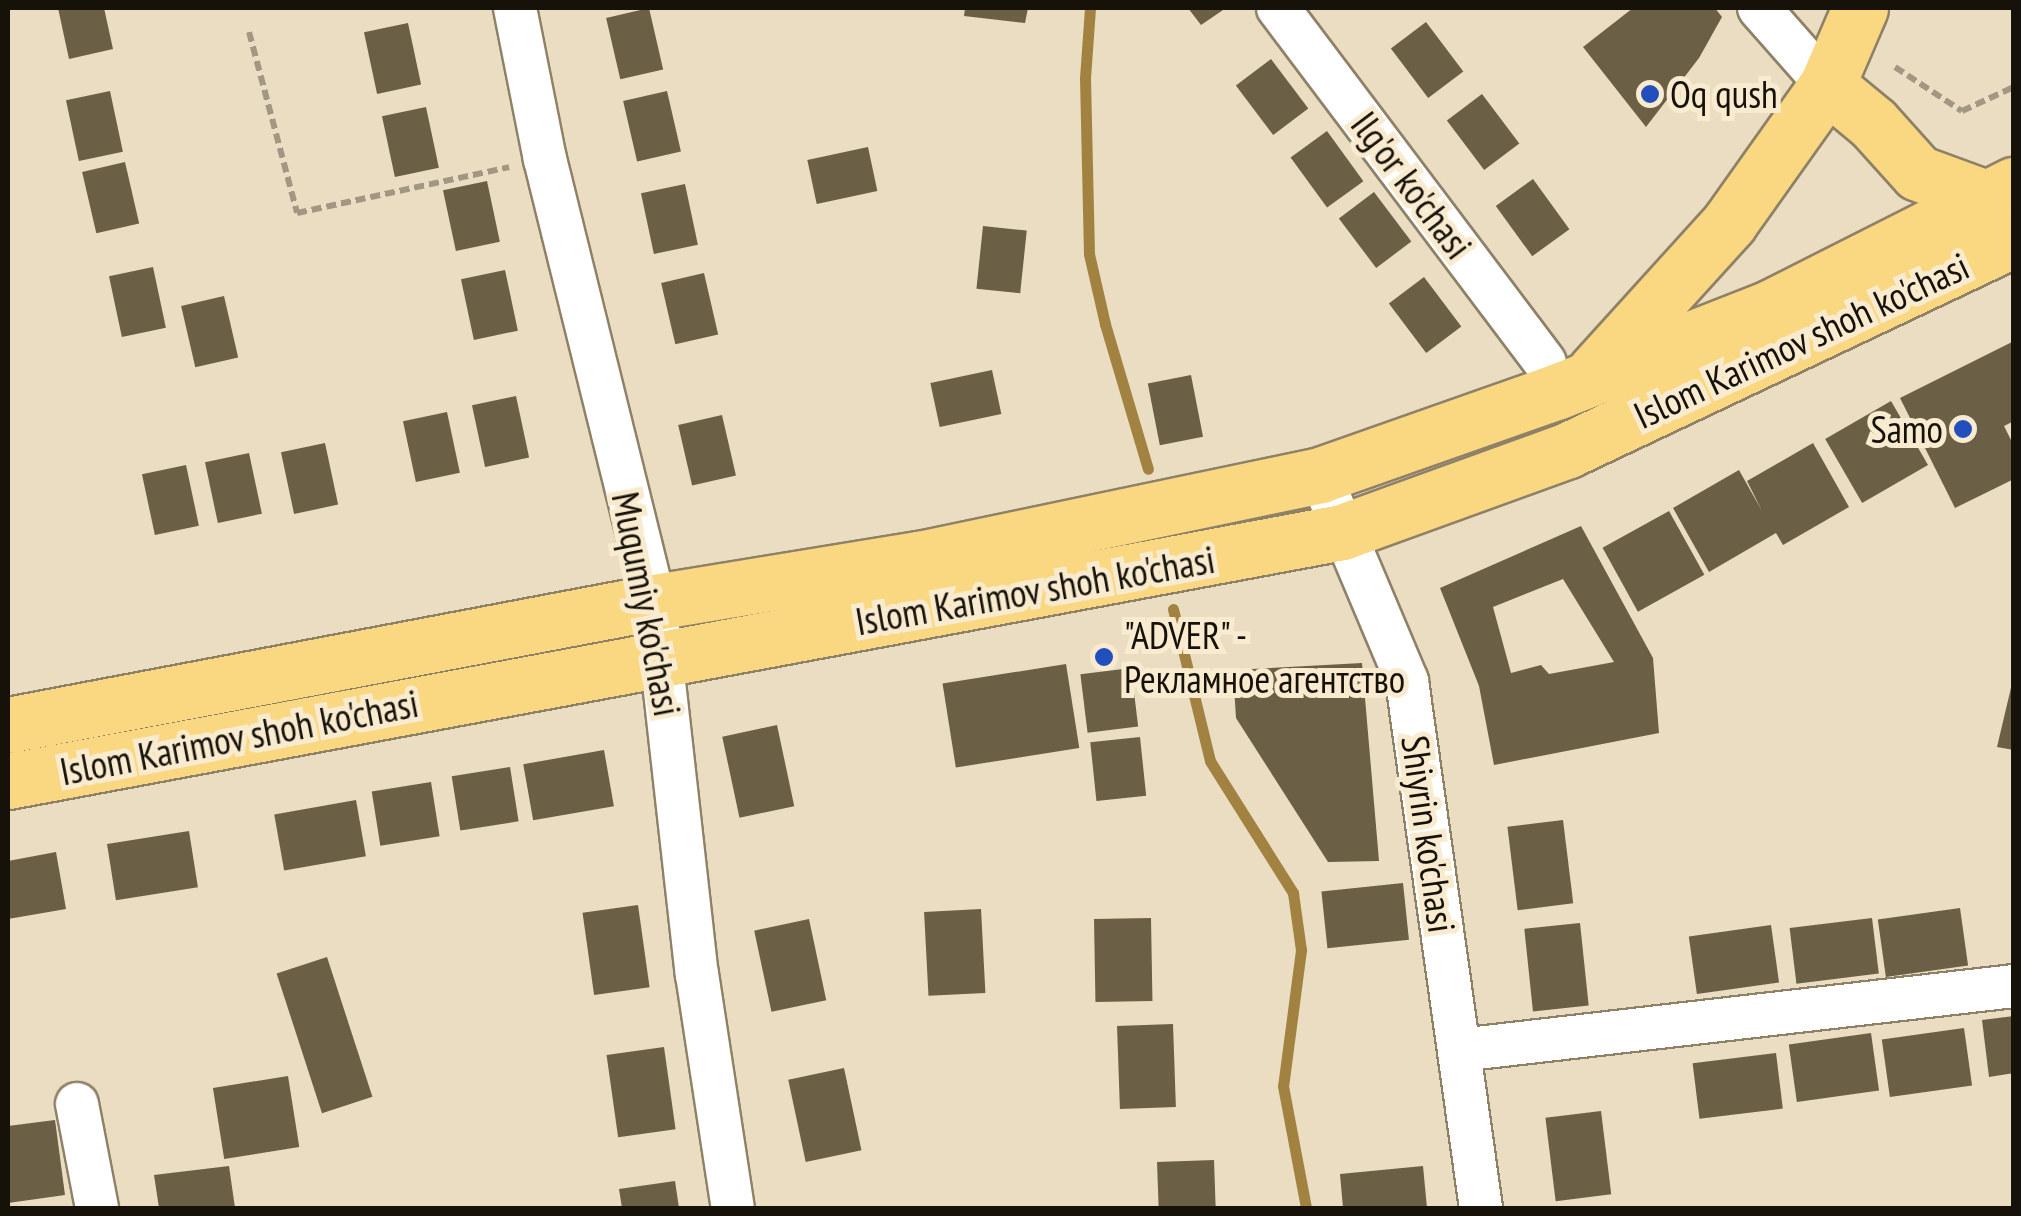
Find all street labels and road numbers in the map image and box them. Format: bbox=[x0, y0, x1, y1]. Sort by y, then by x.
street label: Ilg'or ko'chasi bbox=[1342, 103, 1482, 267]
street label: Islom Karimov shoh ko'chasi bbox=[1626, 242, 1976, 438]
street label: Muqumiy ko'chasi bbox=[603, 488, 691, 720]
street label: Islom Karimov shoh ko'chasi bbox=[851, 536, 1219, 644]
street label: Islom Karimov shoh ko'chasi bbox=[55, 680, 423, 794]
street label: Shiyrin ko'chasi bbox=[1393, 733, 1465, 935]

